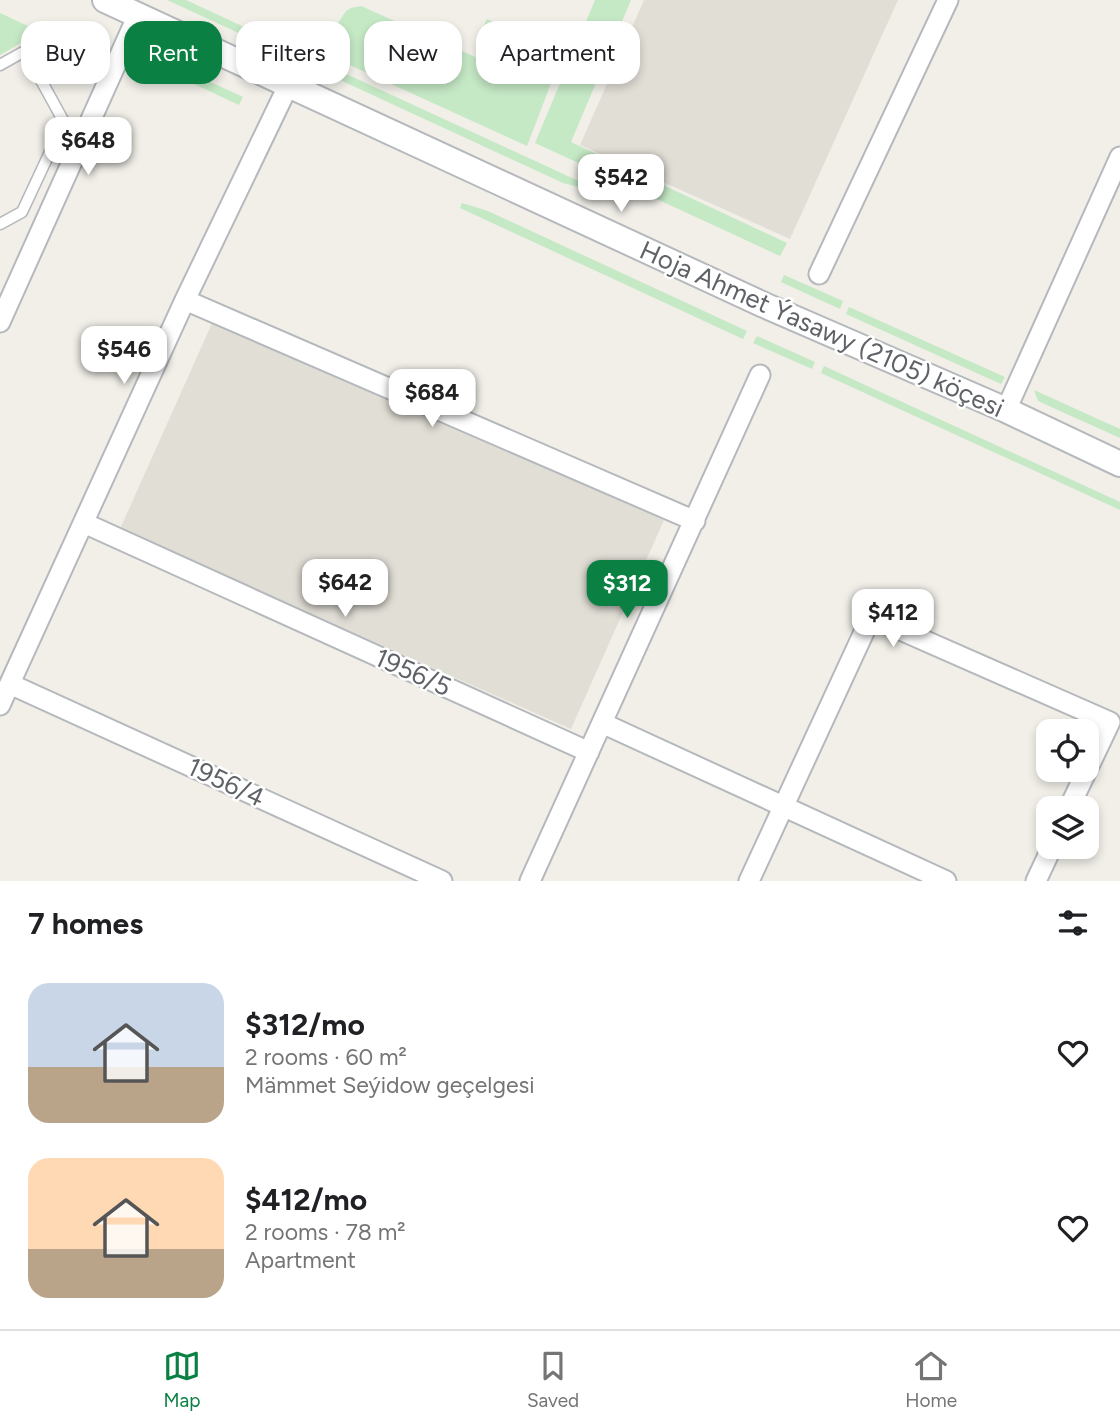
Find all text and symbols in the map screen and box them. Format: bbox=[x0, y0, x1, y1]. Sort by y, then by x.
chip: Buy bbox=[21, 21, 110, 84]
chip: Rent bbox=[124, 21, 222, 84]
chip: Filters bbox=[236, 21, 350, 84]
chip: New bbox=[364, 21, 462, 84]
chip: Apartment bbox=[476, 21, 640, 84]
pin: $648 bbox=[47, 118, 129, 177]
text: $648 bbox=[61, 126, 115, 154]
pin: $542 bbox=[580, 154, 662, 214]
text: $542 bbox=[594, 163, 648, 191]
street label: Hoja Ahmet Ýasawy (2105) köçesi bbox=[635, 234, 1009, 424]
pin: $546 bbox=[83, 326, 165, 386]
text: $546 bbox=[97, 335, 151, 363]
pin: $684 bbox=[391, 370, 473, 429]
text: $684 bbox=[405, 378, 459, 406]
pin: $642 bbox=[304, 560, 386, 619]
pin: $312 bbox=[586, 560, 668, 620]
text: $642 bbox=[318, 568, 372, 596]
text: $312 bbox=[603, 569, 651, 597]
pin: $412 bbox=[852, 590, 934, 649]
text: $412 bbox=[868, 598, 918, 626]
street label: 1956/5 bbox=[370, 641, 456, 703]
map controls bbox=[1036, 719, 1099, 859]
button: locate bbox=[1036, 719, 1099, 782]
street label: 1956/4 bbox=[182, 750, 270, 814]
button: layers bbox=[1036, 796, 1099, 859]
icon: filters bbox=[1054, 904, 1092, 942]
text: 7 homes bbox=[28, 905, 143, 942]
text: $312/mo bbox=[245, 1006, 365, 1043]
icon: home bbox=[84, 1011, 168, 1095]
icon: heart bbox=[1054, 1034, 1092, 1072]
text: 2 rooms · 60 m² bbox=[245, 1043, 407, 1071]
text: Mämmet Seýidow geçelgesi bbox=[245, 1071, 535, 1099]
text: $412/mo bbox=[245, 1181, 367, 1218]
icon: home bbox=[84, 1186, 168, 1270]
icon: heart bbox=[1054, 1209, 1092, 1247]
text: 2 rooms · 78 m² bbox=[245, 1218, 406, 1246]
text: Apartment bbox=[245, 1246, 356, 1274]
tab: Map bbox=[163, 1347, 201, 1412]
tab: Saved bbox=[527, 1347, 579, 1412]
tab: Home bbox=[905, 1347, 957, 1412]

